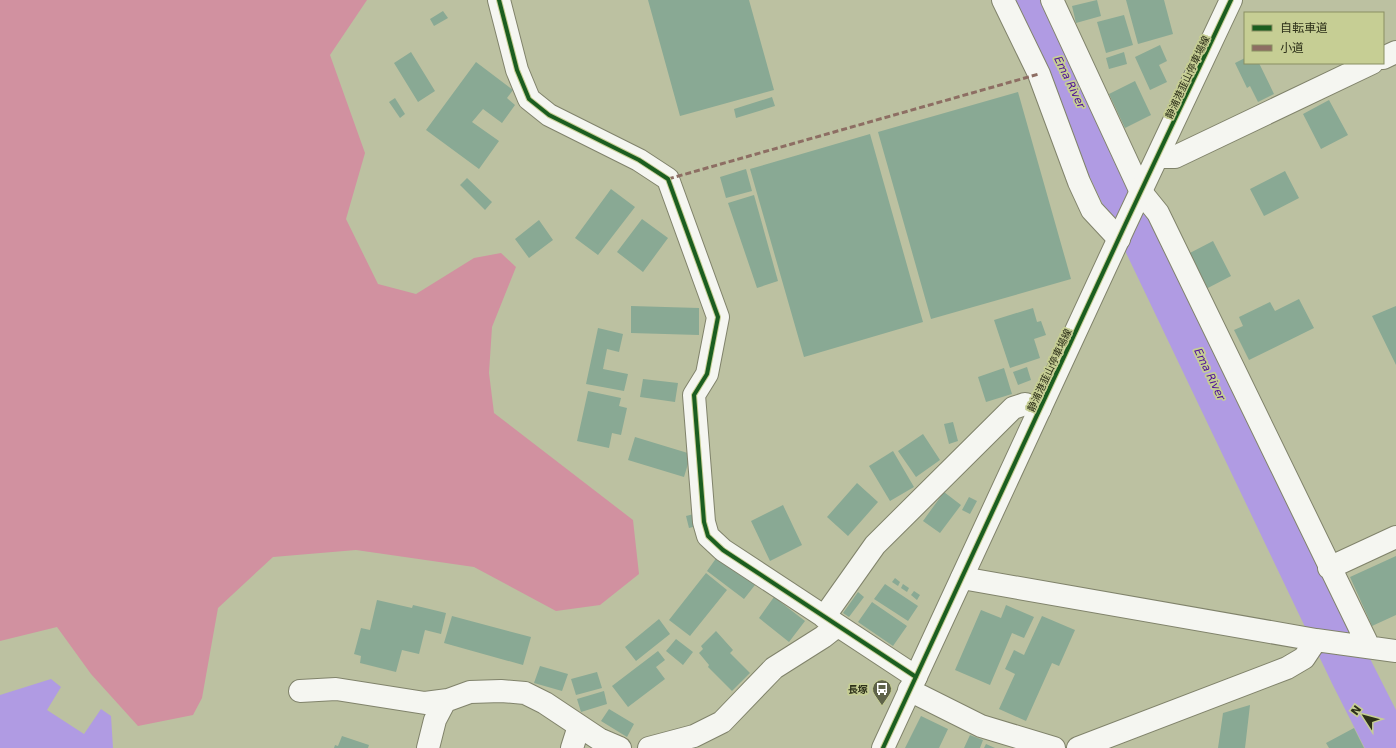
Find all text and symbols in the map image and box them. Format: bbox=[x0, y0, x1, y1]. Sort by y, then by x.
legend bbox=[1244, 12, 1384, 64]
text: 自転車道 bbox=[1280, 21, 1328, 35]
street label: 静浦港韮山停車場線 bbox=[1163, 34, 1211, 120]
text: 小道 bbox=[1280, 41, 1304, 55]
water label: Ema River bbox=[1051, 54, 1088, 112]
street label: 静浦港韮山停車場線 bbox=[1025, 327, 1073, 413]
water label: Ema River bbox=[1191, 346, 1228, 404]
bus stop icon: 長塚 bbox=[871, 678, 893, 706]
place label: 長塚 bbox=[848, 684, 868, 695]
north arrow bbox=[1344, 696, 1384, 736]
text: N bbox=[1348, 703, 1364, 718]

